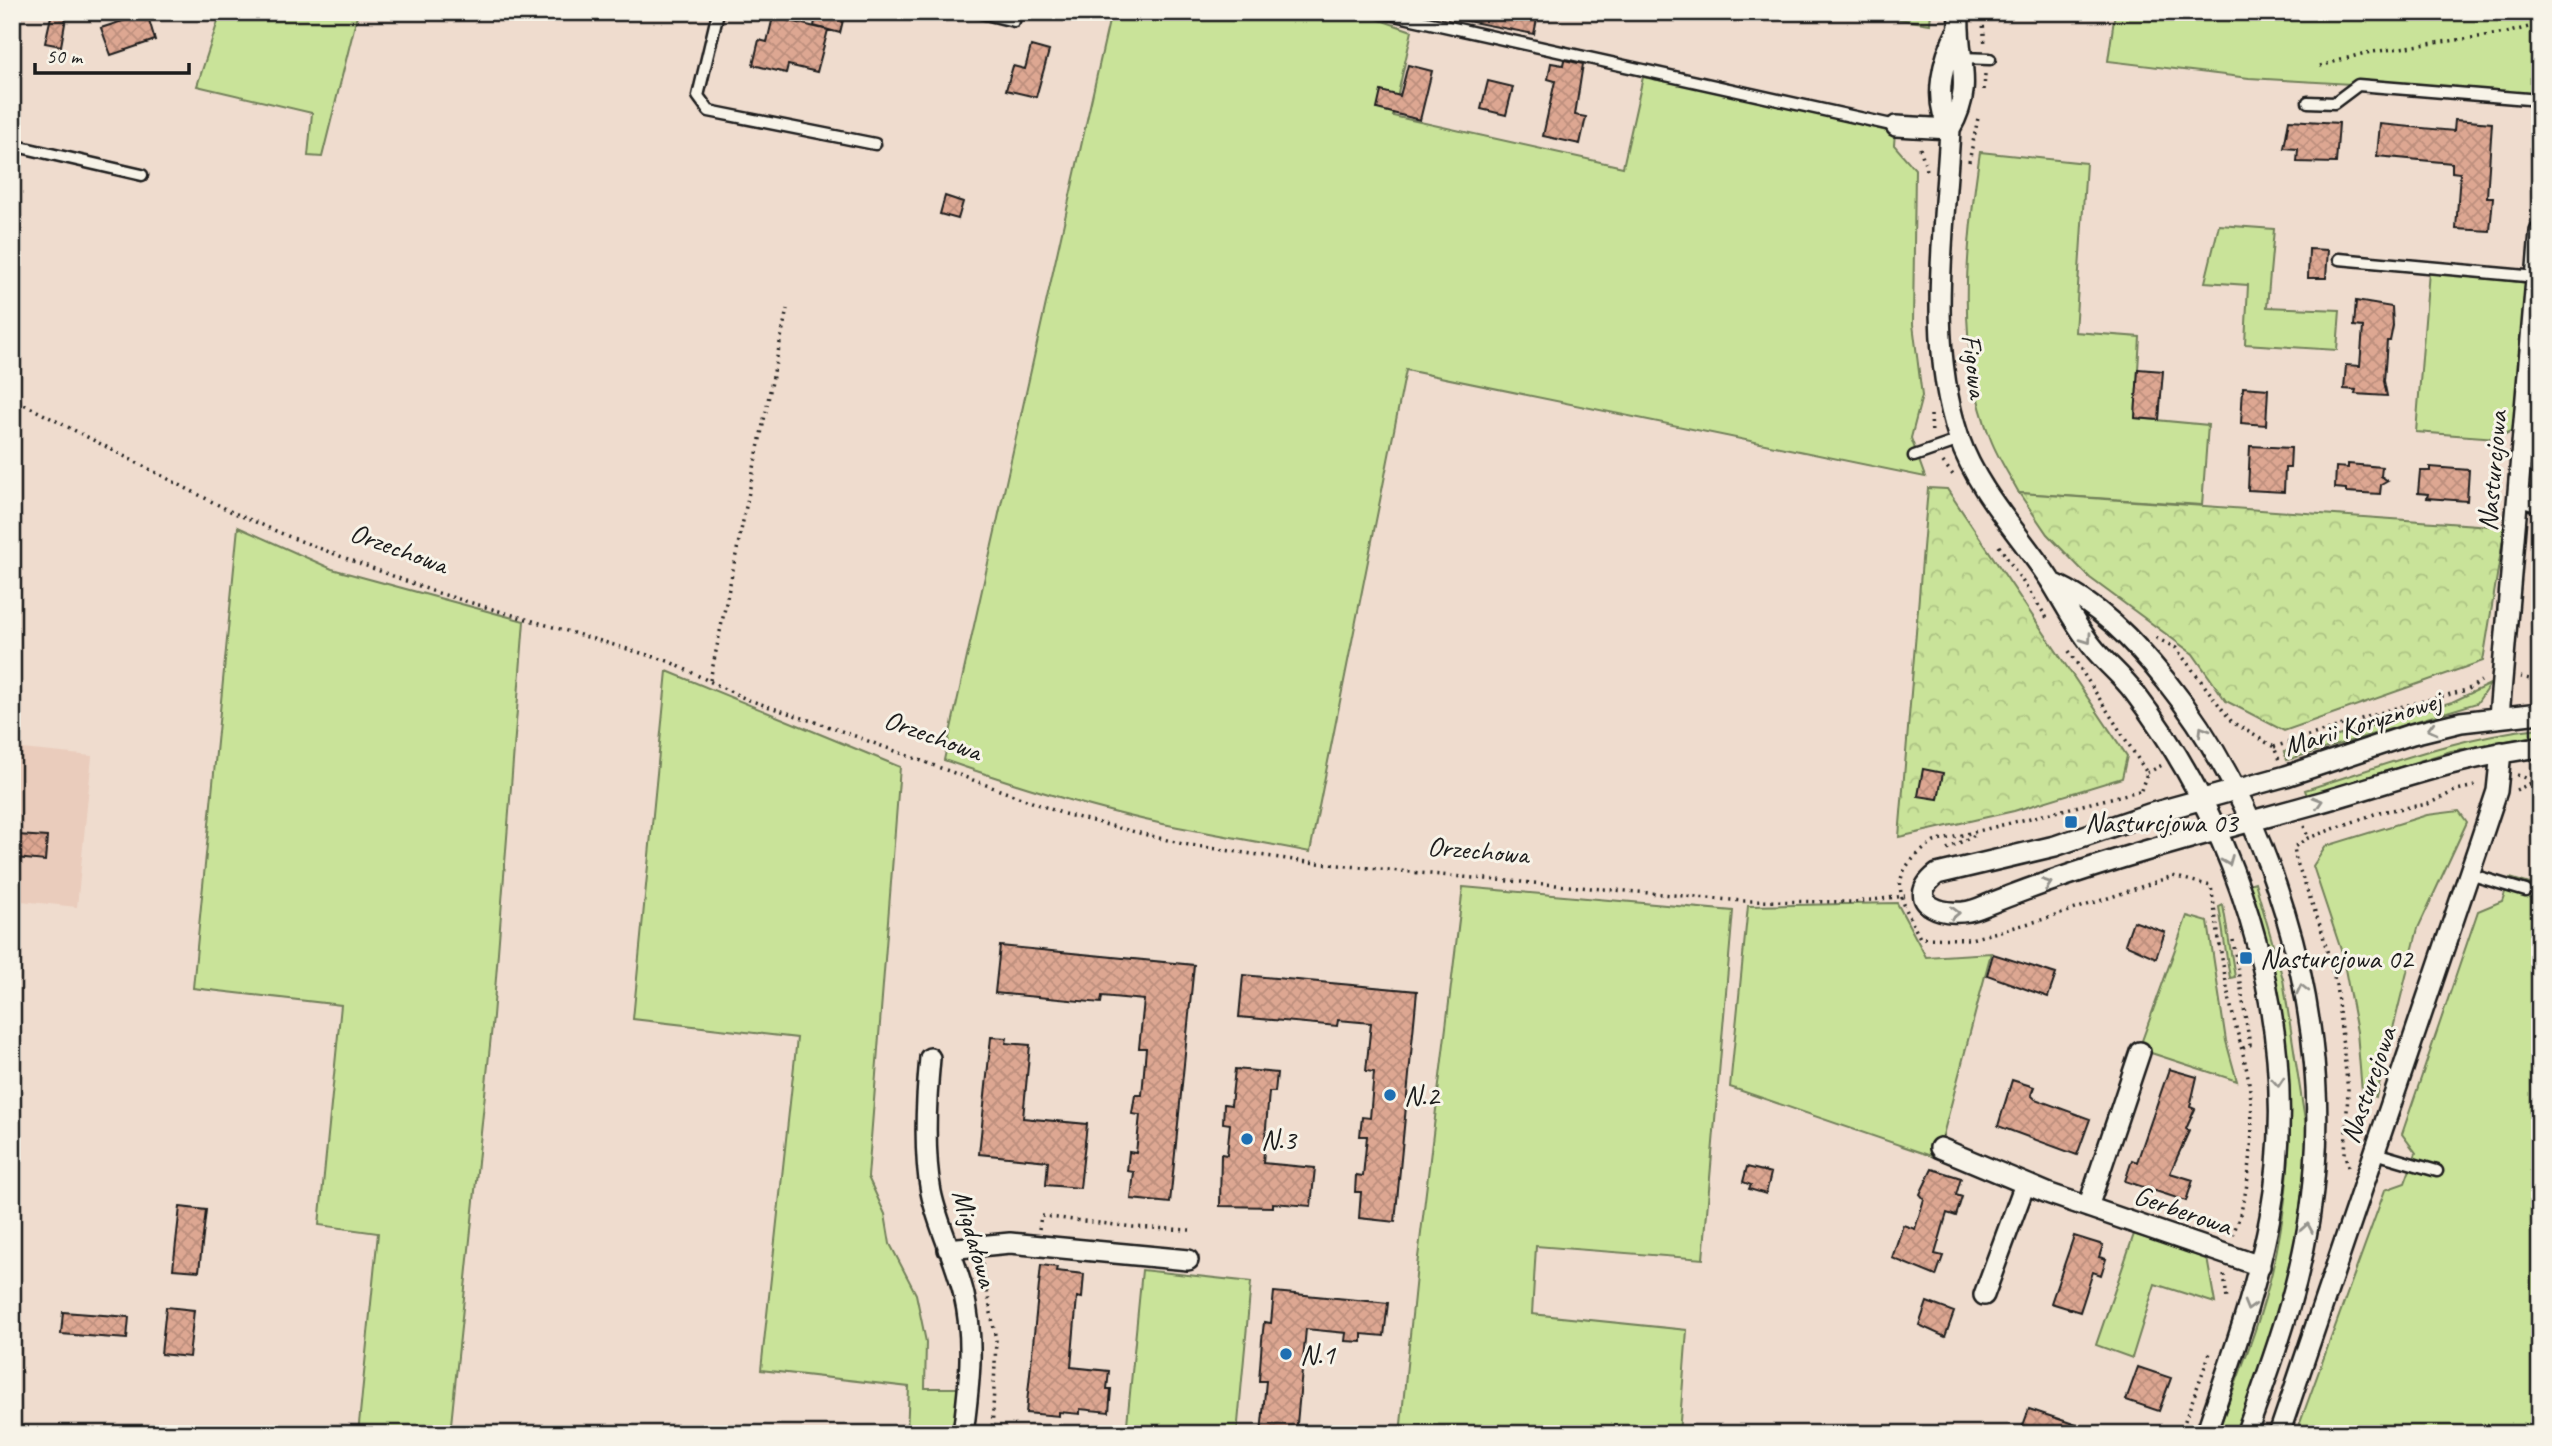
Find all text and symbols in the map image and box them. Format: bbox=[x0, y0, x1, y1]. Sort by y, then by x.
scale bar bbox=[35, 32, 189, 76]
text: 50 m bbox=[46, 43, 84, 69]
street label: Figowa bbox=[1954, 332, 1997, 402]
street label: Nasturcjowa bbox=[2469, 408, 2515, 533]
street label: Orzechowa bbox=[345, 514, 455, 583]
one-way arrow bbox=[2079, 631, 2091, 644]
street label: Marii Koryznowej bbox=[2279, 682, 2448, 764]
street label: Orzechowa bbox=[879, 701, 989, 770]
one-way arrow bbox=[2426, 721, 2438, 735]
one-way arrow bbox=[2199, 726, 2212, 739]
one-way arrow bbox=[2312, 796, 2324, 811]
place label: Nasturcjowa 03 bbox=[2085, 805, 2240, 840]
marker: Nasturcjowa 03 bbox=[2063, 814, 2079, 830]
street label: Orzechowa bbox=[1426, 828, 1532, 872]
one-way arrow bbox=[2220, 855, 2234, 867]
one-way arrow bbox=[2041, 878, 2053, 892]
one-way arrow bbox=[1950, 905, 1961, 921]
place label: Nasturcjowa 02 bbox=[2260, 941, 2415, 976]
marker: Nasturcjowa 02 bbox=[2238, 950, 2254, 966]
one-way arrow bbox=[2296, 983, 2310, 995]
street label: Nasturcjowa bbox=[2332, 1021, 2405, 1148]
one-way arrow bbox=[2270, 1077, 2285, 1088]
place label: N.2 bbox=[1404, 1078, 1441, 1113]
marker: N.2 bbox=[1382, 1087, 1398, 1103]
place label: N.3 bbox=[1261, 1122, 1298, 1157]
marker: N.3 bbox=[1239, 1131, 1255, 1147]
street label: Gerberowa bbox=[2130, 1177, 2238, 1244]
street label: Migdałowa bbox=[944, 1185, 1006, 1292]
one-way arrow bbox=[2299, 1222, 2314, 1234]
one-way arrow bbox=[2242, 1300, 2257, 1312]
place label: N.1 bbox=[1300, 1337, 1336, 1372]
marker: N.1 bbox=[1278, 1346, 1294, 1362]

